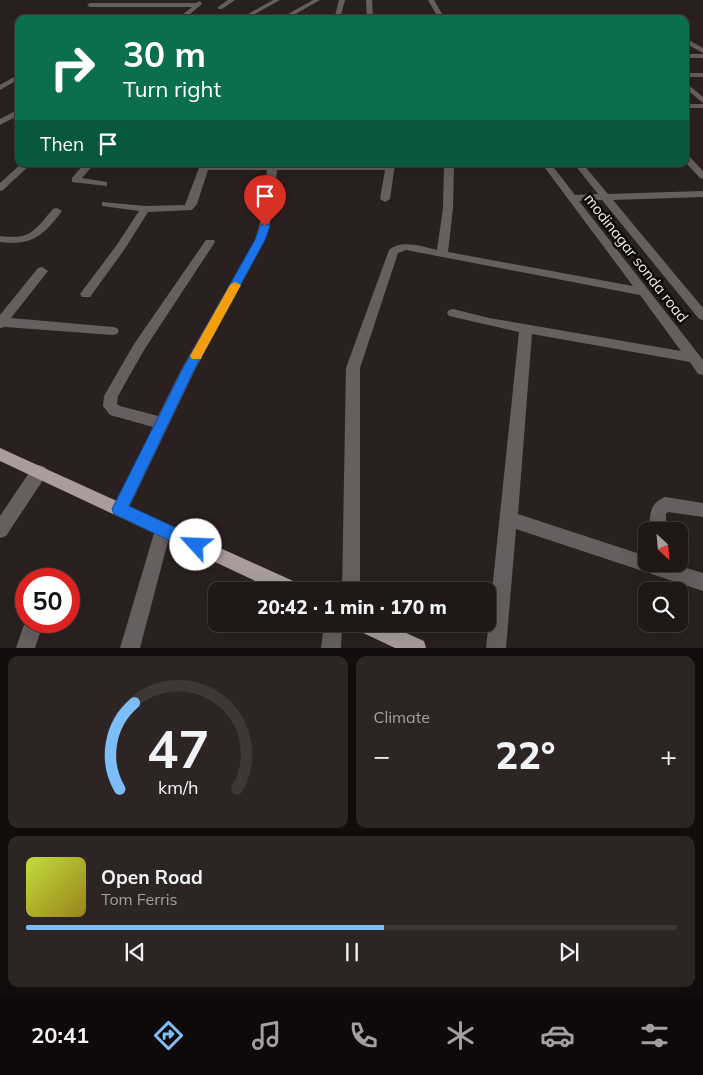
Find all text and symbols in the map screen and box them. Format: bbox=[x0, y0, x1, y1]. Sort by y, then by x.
text: 30 m bbox=[123, 32, 206, 76]
icon: right bbox=[40, 35, 105, 100]
text: Turn right bbox=[123, 75, 221, 103]
icon: arrive bbox=[94, 130, 122, 158]
text: Then bbox=[40, 132, 84, 156]
pin bbox=[244, 175, 286, 226]
icon: arrive bbox=[251, 182, 279, 210]
street label: modinagar sonda road bbox=[580, 190, 693, 326]
position arrow bbox=[169, 518, 221, 570]
north arrow bbox=[638, 522, 688, 572]
map controls bbox=[638, 522, 688, 632]
speed limit sign: 50 bbox=[15, 568, 80, 633]
button: search bbox=[638, 582, 688, 632]
text: 20:42 · 1 min · 170 m bbox=[257, 595, 447, 619]
text: Climate bbox=[374, 707, 430, 727]
text: 47 bbox=[147, 716, 209, 781]
text: 22° bbox=[495, 731, 555, 779]
text: − bbox=[374, 738, 390, 773]
text: + bbox=[660, 738, 677, 773]
text: km/h bbox=[158, 776, 198, 798]
text: Open Road bbox=[101, 865, 203, 889]
text: Tom Ferris bbox=[101, 889, 178, 909]
icon: previous bbox=[121, 938, 149, 966]
icon: pause bbox=[338, 938, 366, 966]
icon: next bbox=[555, 938, 583, 966]
icon: directions bbox=[151, 1018, 186, 1053]
icon: music bbox=[249, 1018, 284, 1053]
icon: phone bbox=[346, 1018, 381, 1053]
icon: climate bbox=[443, 1018, 478, 1053]
icon: car bbox=[540, 1018, 575, 1053]
icon: filters bbox=[637, 1018, 672, 1053]
text: 20:41 bbox=[31, 1021, 89, 1049]

